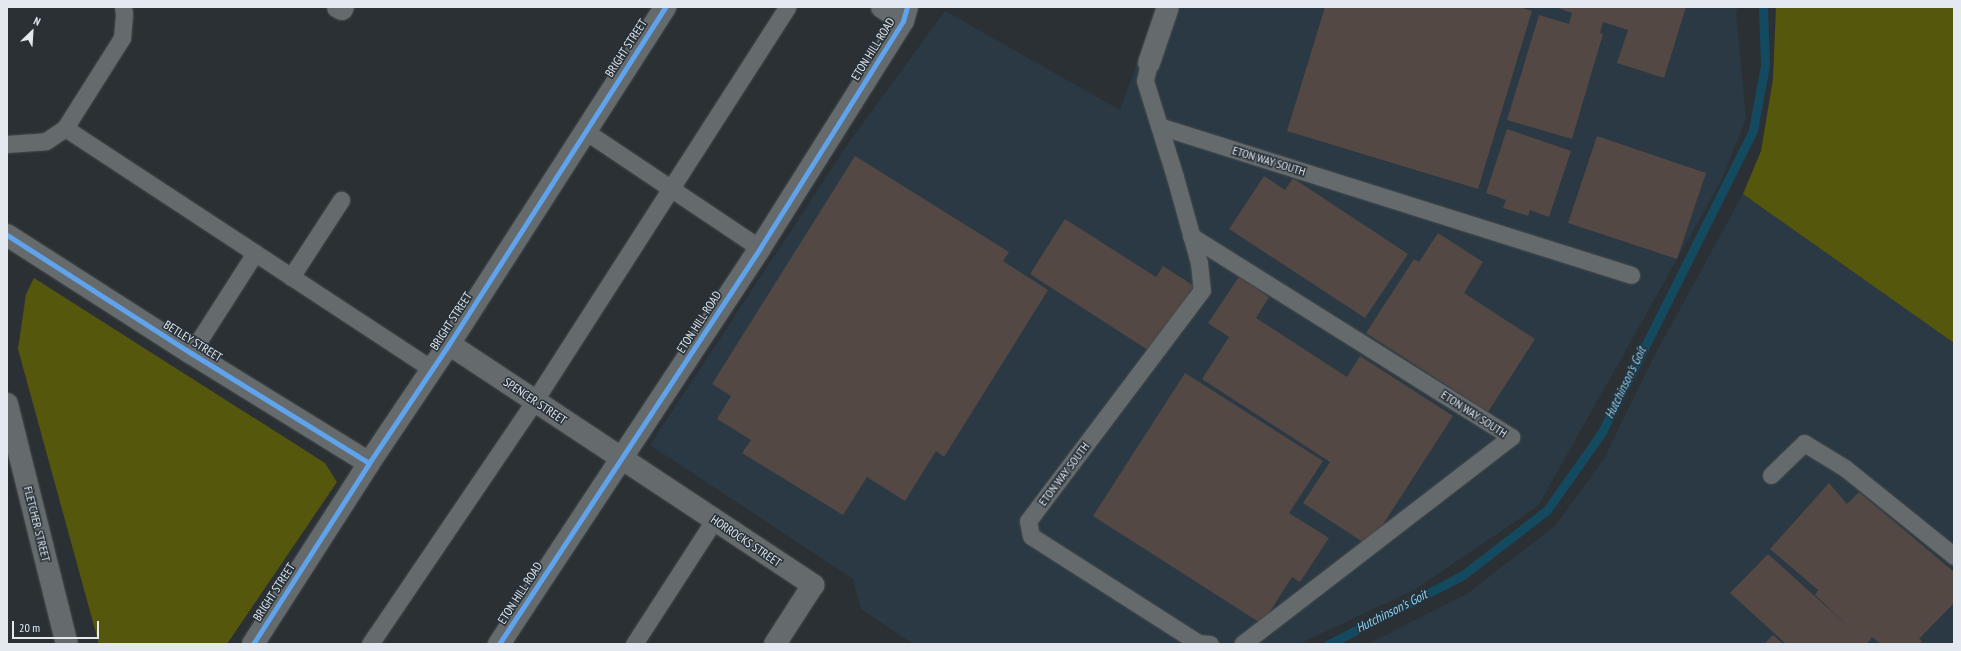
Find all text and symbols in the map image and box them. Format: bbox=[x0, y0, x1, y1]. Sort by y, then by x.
north arrow bbox=[12, 12, 52, 52]
text: N bbox=[31, 14, 43, 29]
street label: ETON HILL ROAD bbox=[848, 15, 898, 83]
street label: BRIGHT STREET bbox=[602, 16, 650, 80]
street label: ETON WAY SOUTH bbox=[1230, 143, 1308, 179]
street label: ETON HILL ROAD bbox=[674, 288, 724, 356]
street label: BRIGHT STREET bbox=[427, 289, 475, 353]
street label: BETLEY STREET bbox=[161, 317, 225, 365]
water label: Hutchinson's Goit bbox=[1602, 345, 1650, 421]
street label: SPENCER STREET bbox=[501, 375, 569, 427]
street label: ETON WAY SOUTH bbox=[1438, 387, 1510, 441]
street label: ETON WAY SOUTH bbox=[1035, 439, 1093, 509]
street label: FLETCHER STREET bbox=[21, 485, 53, 563]
street label: HORROCKS STREET bbox=[708, 512, 784, 570]
street label: ETON HILL ROAD bbox=[495, 559, 545, 627]
street label: BRIGHT STREET bbox=[250, 560, 298, 624]
water label: Hutchinson's Goit bbox=[1354, 587, 1430, 637]
scale bar bbox=[14, 613, 101, 639]
text: 20 m bbox=[19, 620, 40, 635]

